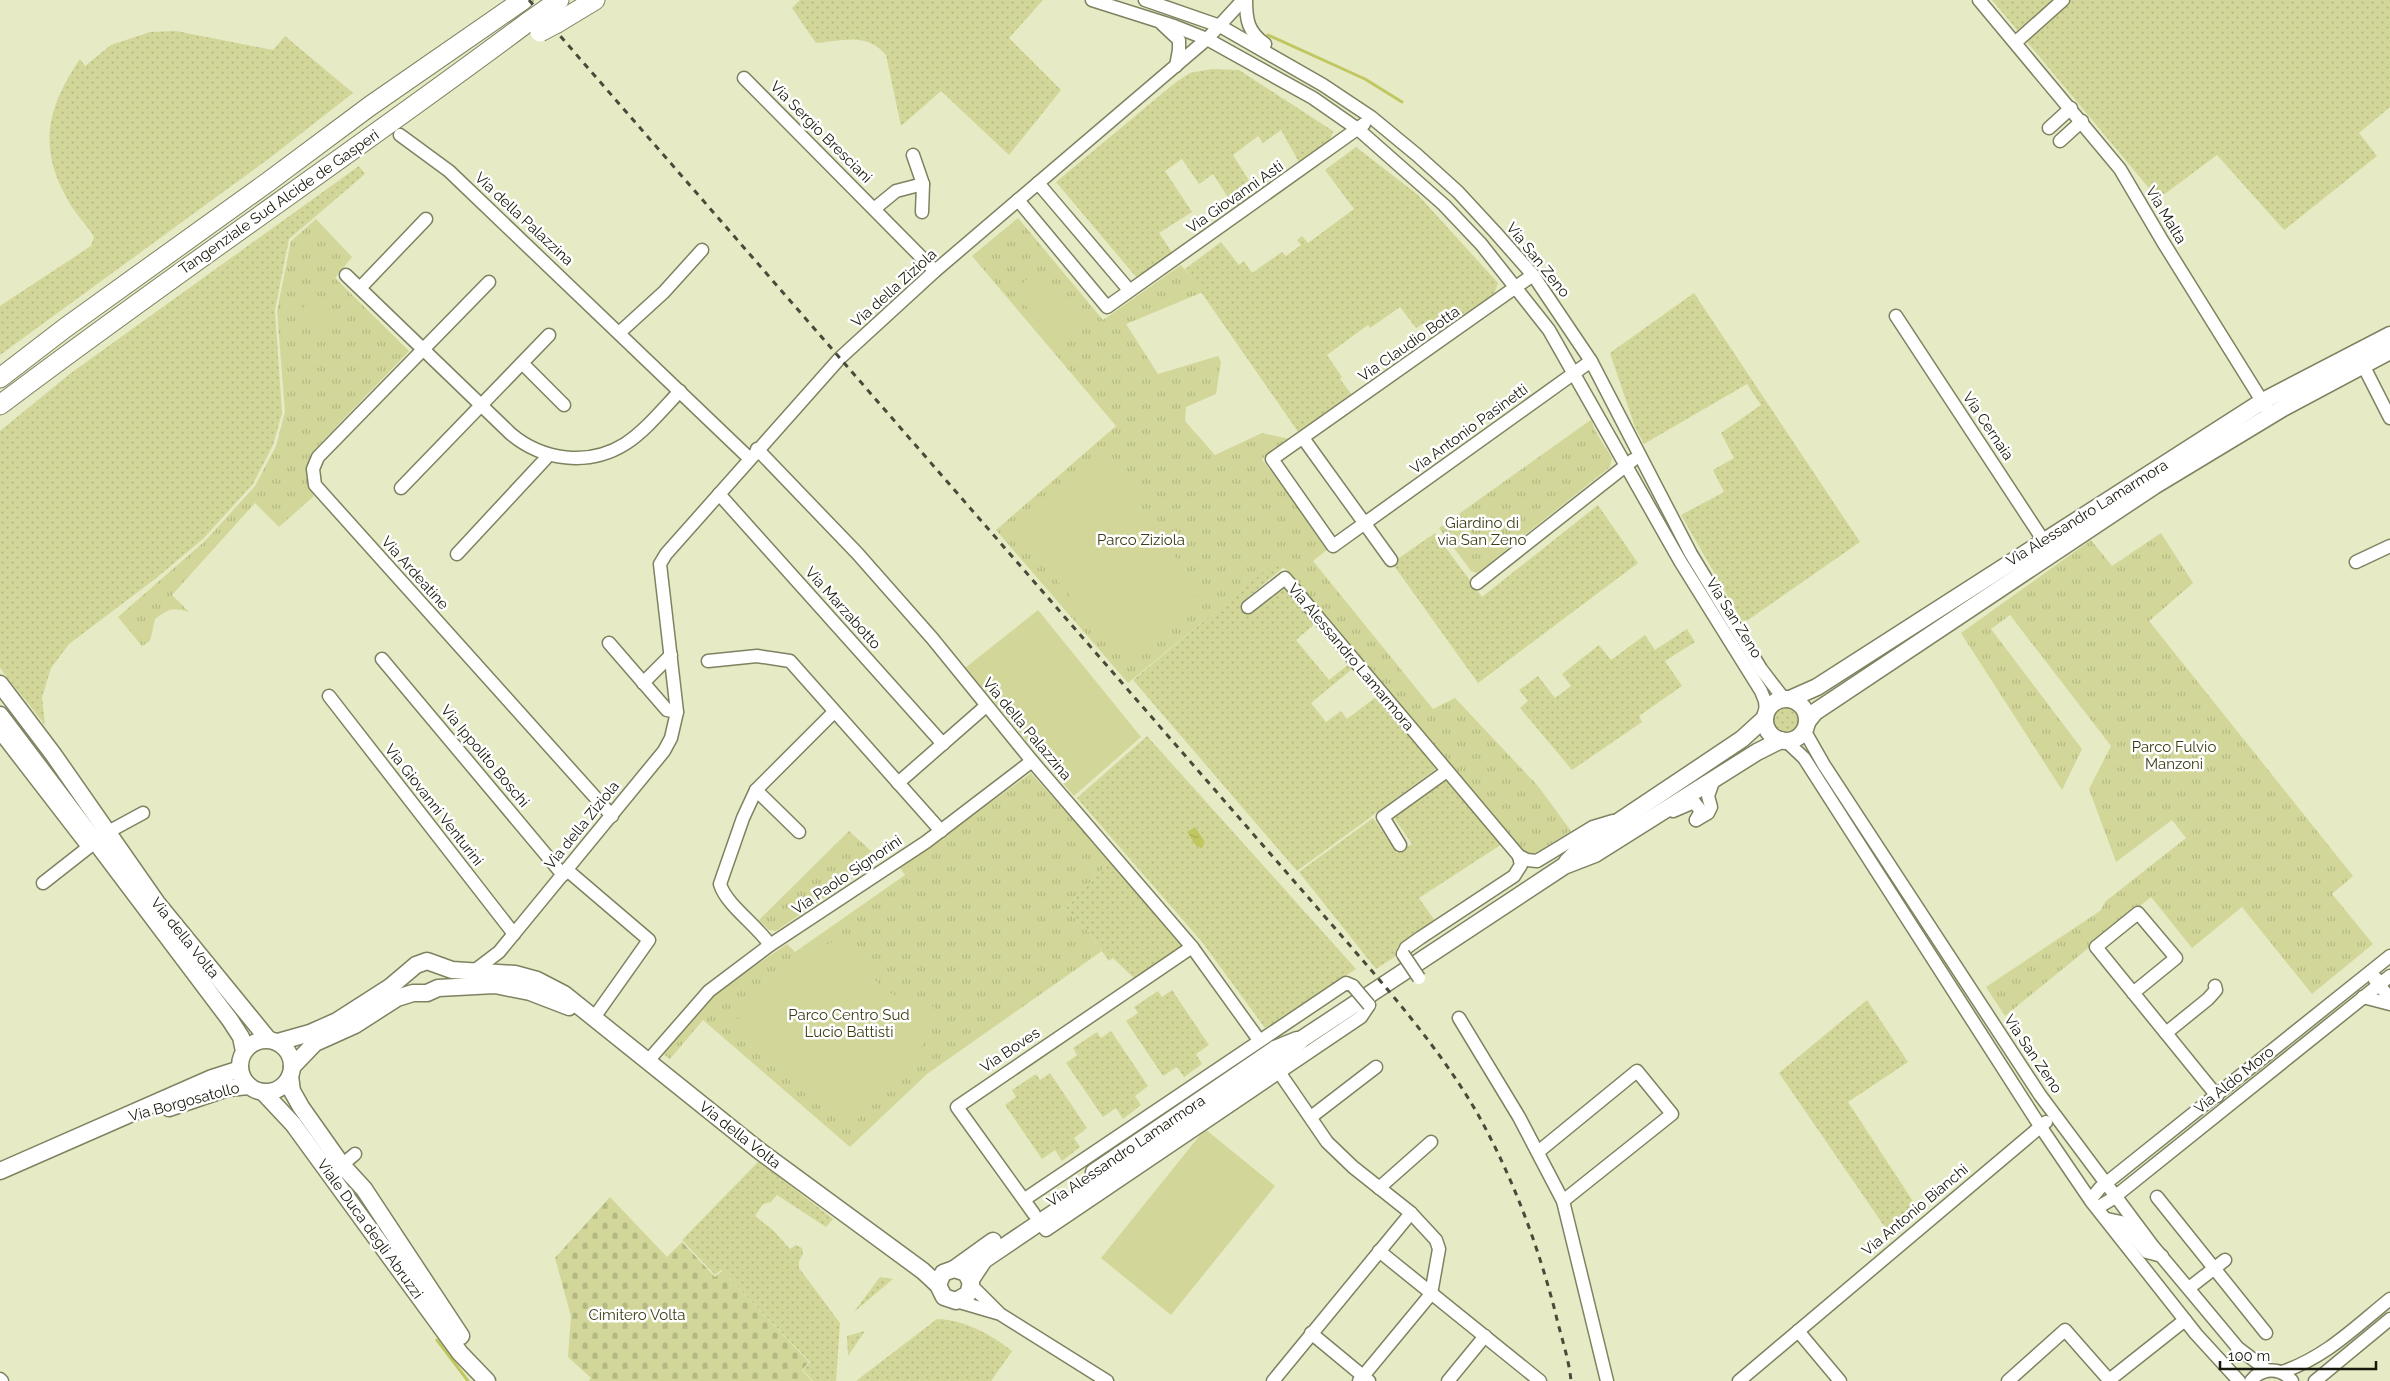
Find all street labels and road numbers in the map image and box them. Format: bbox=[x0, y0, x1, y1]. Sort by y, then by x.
street label: Via Sergio Bresciani bbox=[766, 77, 876, 187]
street label: Tangenziale Sud Alcide de Gasperi bbox=[176, 126, 382, 278]
street label: Via Giovanni Asti bbox=[1183, 157, 1287, 237]
street label: Via della Palazzina bbox=[471, 169, 577, 269]
street label: Via Malta bbox=[2142, 183, 2190, 247]
street label: Via San Zeno bbox=[1502, 219, 1574, 301]
street label: Via della Ziziola bbox=[848, 245, 940, 331]
street label: Via Claudio Botta bbox=[1355, 302, 1463, 386]
street label: Via Antonio Pasinetti bbox=[1407, 380, 1531, 478]
street label: Via Cernaia bbox=[1959, 389, 2017, 463]
street label: Via Alessandro Lamarmora bbox=[2003, 456, 2171, 570]
street label: Via Ardeatine bbox=[377, 533, 453, 613]
street label: Via Marzabotto bbox=[801, 563, 885, 653]
street label: Via San Zeno bbox=[1702, 575, 1766, 661]
street label: Via Alessandro Lamarmora bbox=[1284, 580, 1418, 734]
street label: Via della Palazzina bbox=[979, 674, 1075, 784]
street label: Via Ippolito Boschi bbox=[437, 701, 533, 811]
street label: Via Giovanni Venturini bbox=[381, 741, 487, 869]
street label: Via della Ziziola bbox=[541, 777, 623, 873]
street label: Via Paolo Signorini bbox=[789, 832, 905, 918]
street label: Via della Volta bbox=[147, 894, 223, 982]
street label: Via San Zeno bbox=[2000, 1011, 2066, 1097]
street label: Via Boves bbox=[977, 1024, 1043, 1076]
street label: Via Aldo Moro bbox=[2191, 1042, 2277, 1118]
street label: Via Borgosatollo bbox=[127, 1079, 241, 1125]
street label: Via Alessandro Lamarmora bbox=[1044, 1091, 1208, 1211]
street label: Via della Volta bbox=[696, 1098, 784, 1172]
street label: Viale Duca degli Abruzzi bbox=[313, 1156, 427, 1302]
street label: Via Antonio Bianchi bbox=[1858, 1160, 1972, 1260]

